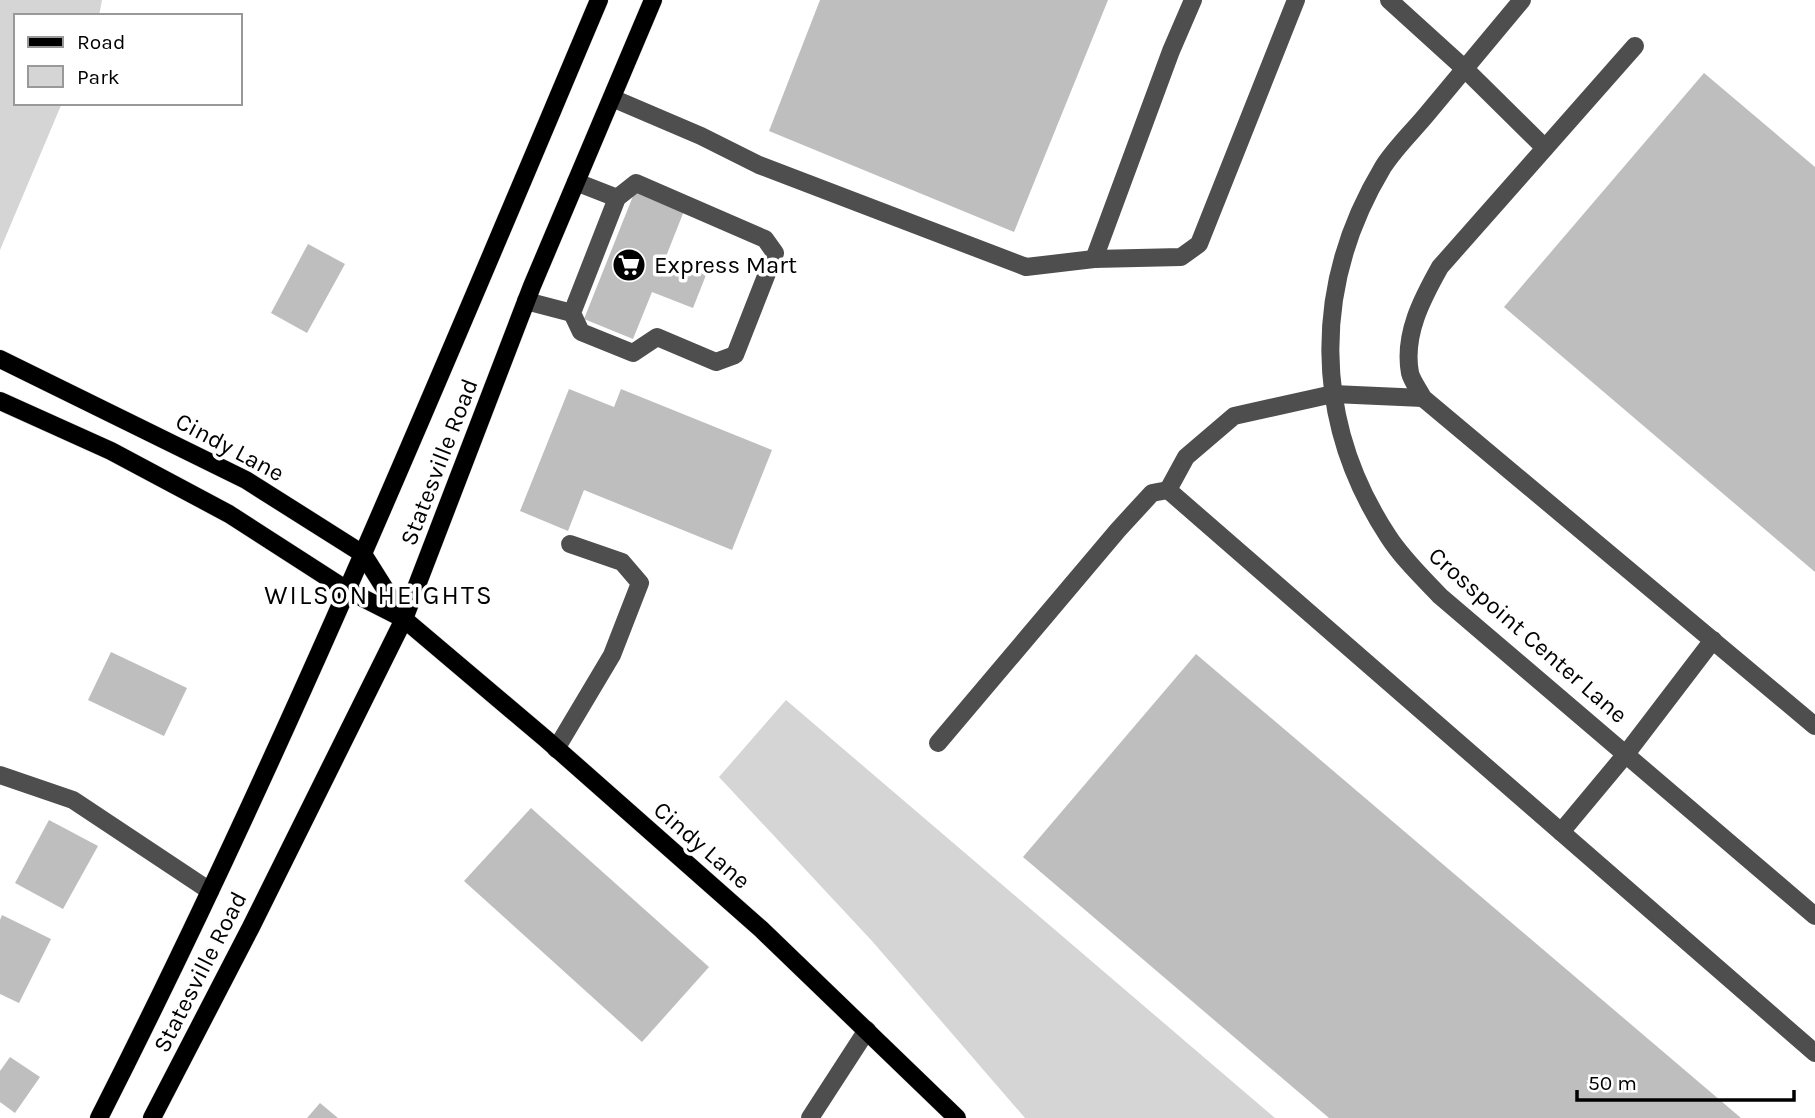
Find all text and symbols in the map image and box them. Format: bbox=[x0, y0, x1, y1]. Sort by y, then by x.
legend bbox=[14, 14, 242, 105]
text: Road bbox=[77, 30, 125, 54]
text: Park bbox=[77, 65, 120, 89]
supermarket icon: Express Mart bbox=[610, 246, 648, 284]
place label: Express Mart bbox=[654, 251, 797, 279]
street label: Statesville Road bbox=[394, 375, 484, 549]
street label: Cindy Lane bbox=[171, 407, 289, 487]
street label: Crosspoint Center Lane bbox=[1423, 541, 1633, 729]
district label: WILSON HEIGHTS bbox=[264, 580, 494, 611]
street label: Cindy Lane bbox=[648, 796, 756, 894]
street label: Statesville Road bbox=[147, 887, 253, 1057]
scale bar bbox=[1577, 1058, 1794, 1102]
text: 50 m bbox=[1588, 1071, 1637, 1095]

